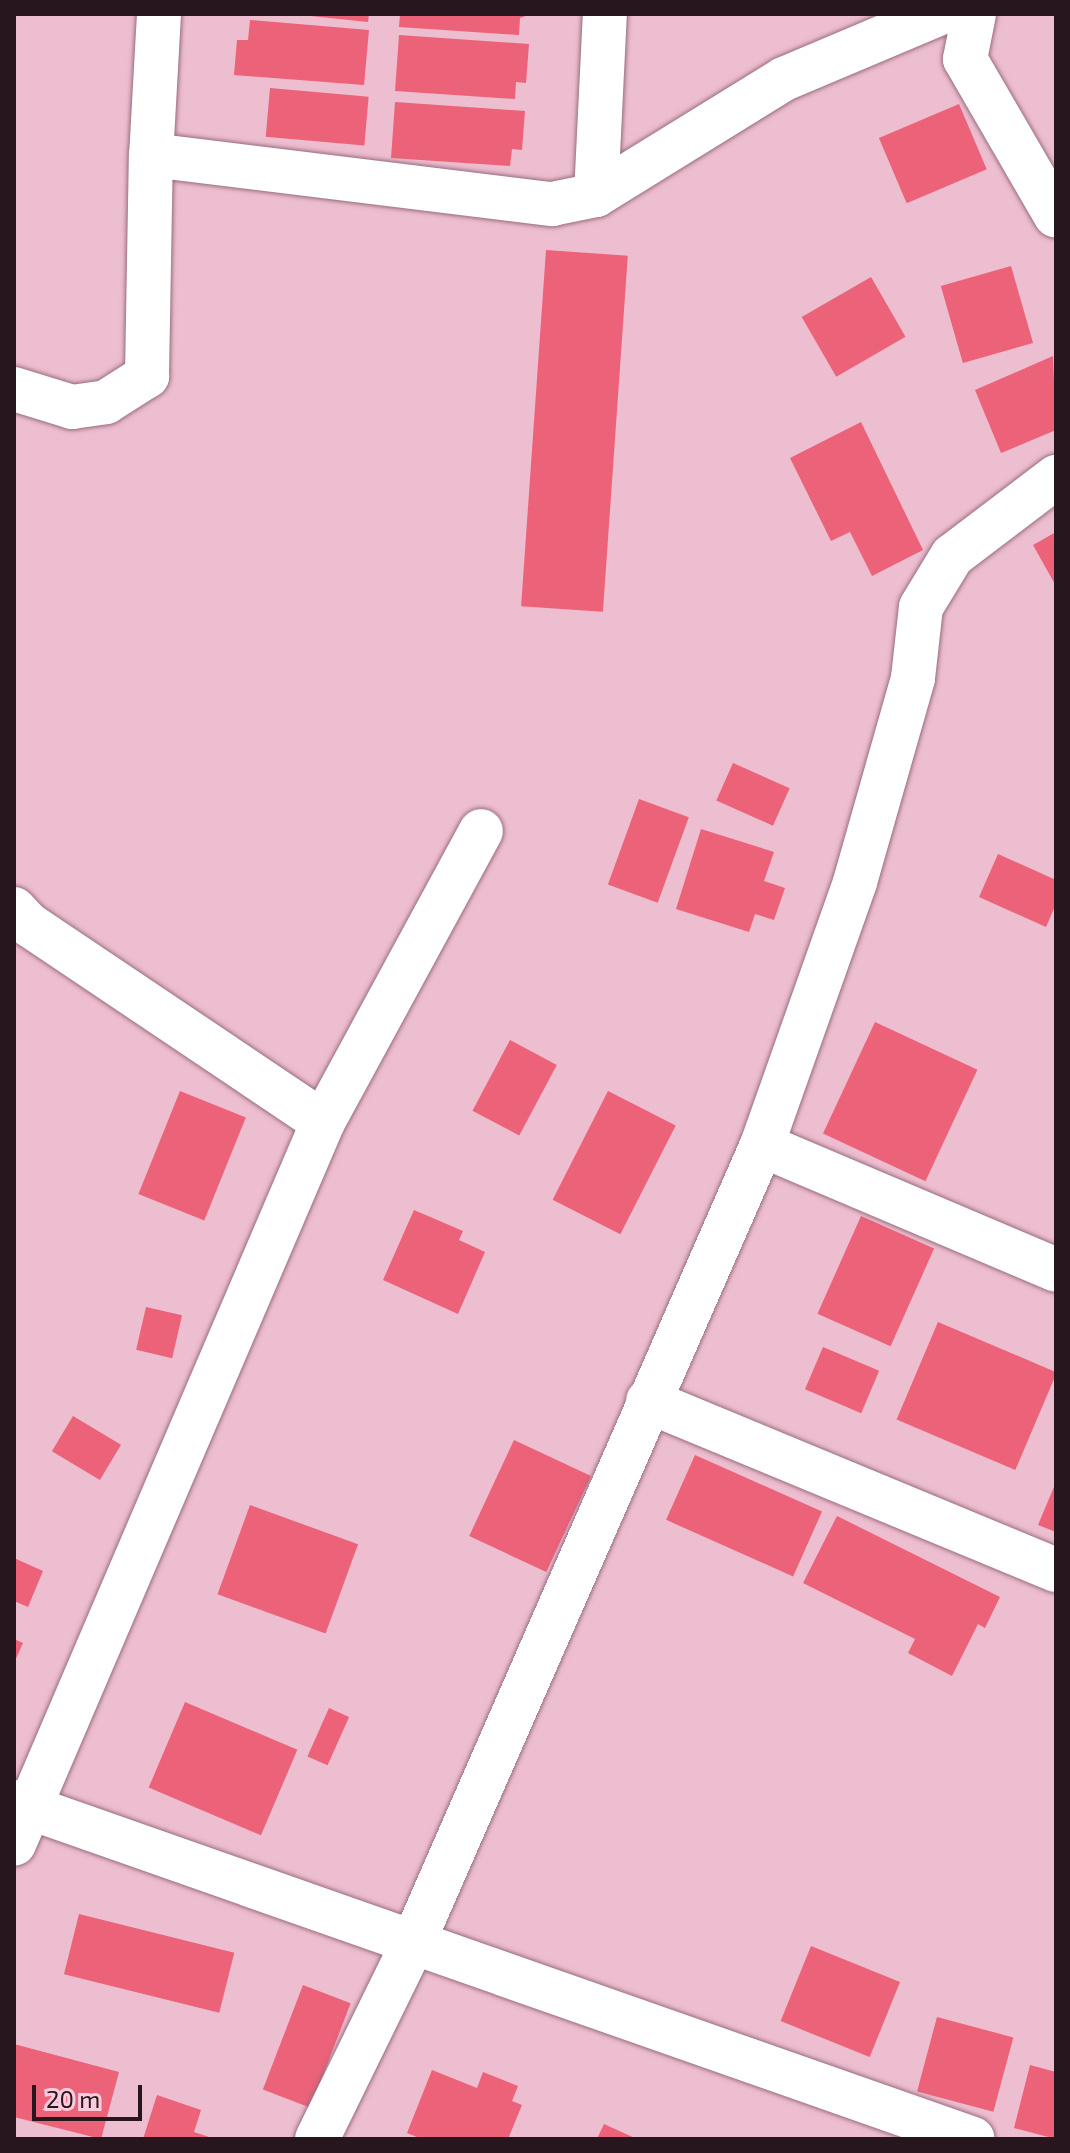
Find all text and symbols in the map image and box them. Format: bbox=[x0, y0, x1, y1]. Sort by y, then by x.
scale bar bbox=[36, 2069, 146, 2119]
text: 20 m bbox=[46, 2084, 100, 2113]

